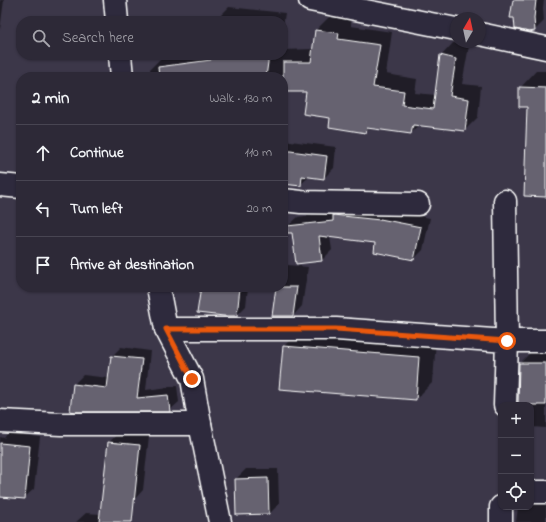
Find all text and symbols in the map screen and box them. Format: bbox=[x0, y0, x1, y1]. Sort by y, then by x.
north arrow bbox=[450, 12, 486, 48]
search box bbox=[16, 16, 288, 60]
icon: search bbox=[30, 27, 52, 49]
text: Search here bbox=[62, 27, 134, 49]
text: 2 min bbox=[32, 86, 69, 111]
text: Walk · 130 m bbox=[209, 89, 272, 108]
icon: ahead bbox=[32, 142, 54, 164]
text: Continue bbox=[70, 142, 124, 164]
text: 110 m bbox=[245, 143, 272, 162]
icon: left bbox=[32, 198, 54, 220]
text: Turn left bbox=[70, 198, 123, 220]
text: 20 m bbox=[247, 199, 272, 218]
icon: arrive bbox=[32, 254, 54, 276]
text: Arrive at destination bbox=[70, 254, 194, 276]
route start bbox=[498, 332, 516, 350]
route end bbox=[183, 370, 201, 388]
map controls bbox=[498, 402, 534, 510]
button: + bbox=[498, 402, 534, 438]
button: − bbox=[498, 438, 534, 474]
button: locate bbox=[498, 474, 534, 510]

